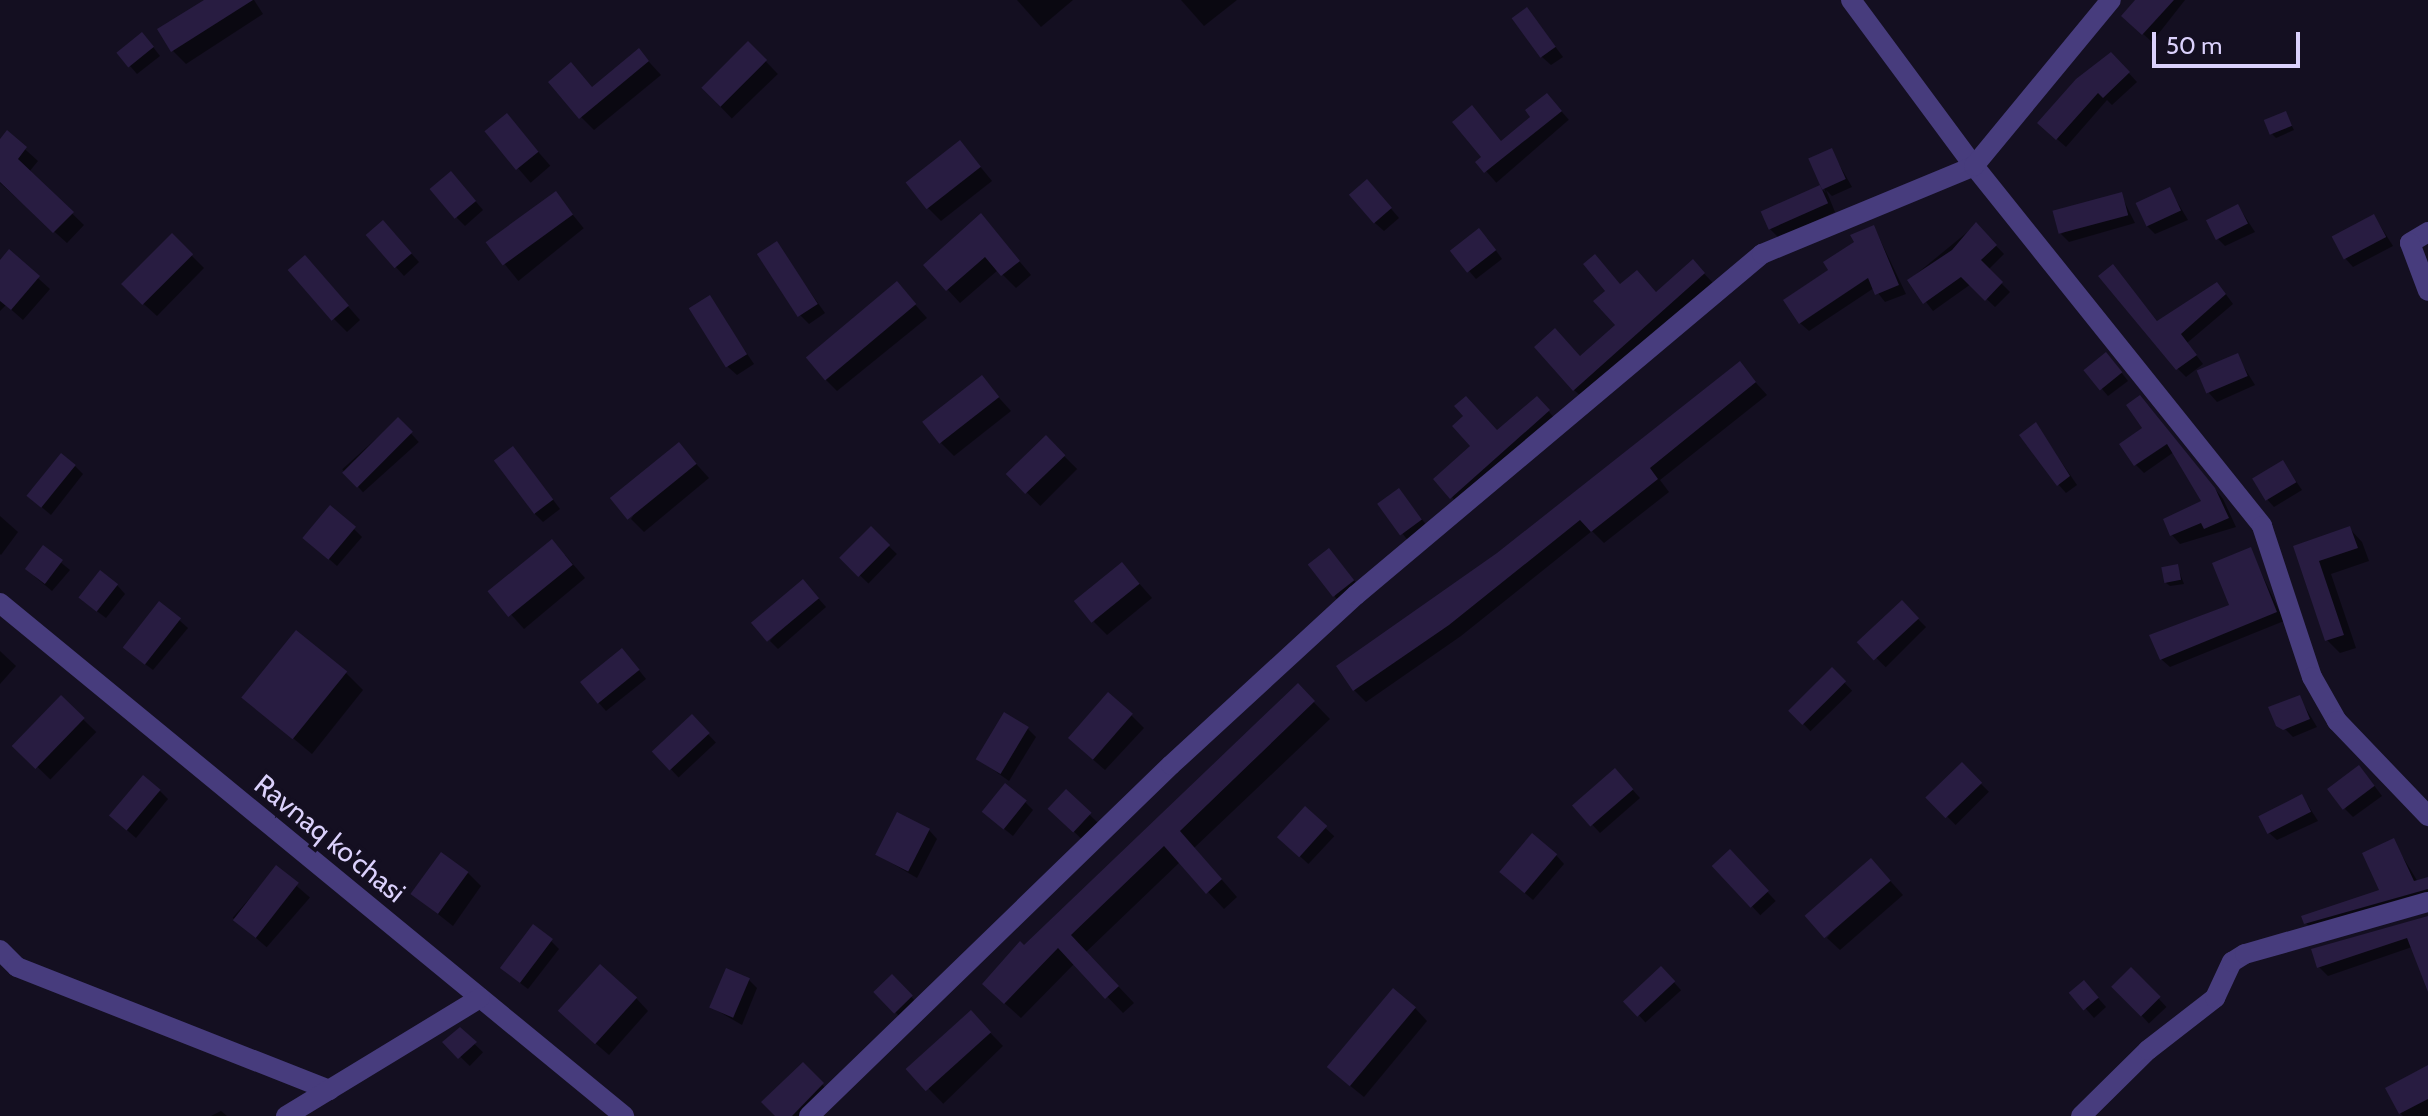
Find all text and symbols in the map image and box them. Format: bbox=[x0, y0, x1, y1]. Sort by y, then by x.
scale bar bbox=[2156, 16, 2304, 66]
text: 50 m bbox=[2166, 31, 2222, 60]
street label: Ravnaq ko'chasi bbox=[248, 767, 412, 909]

